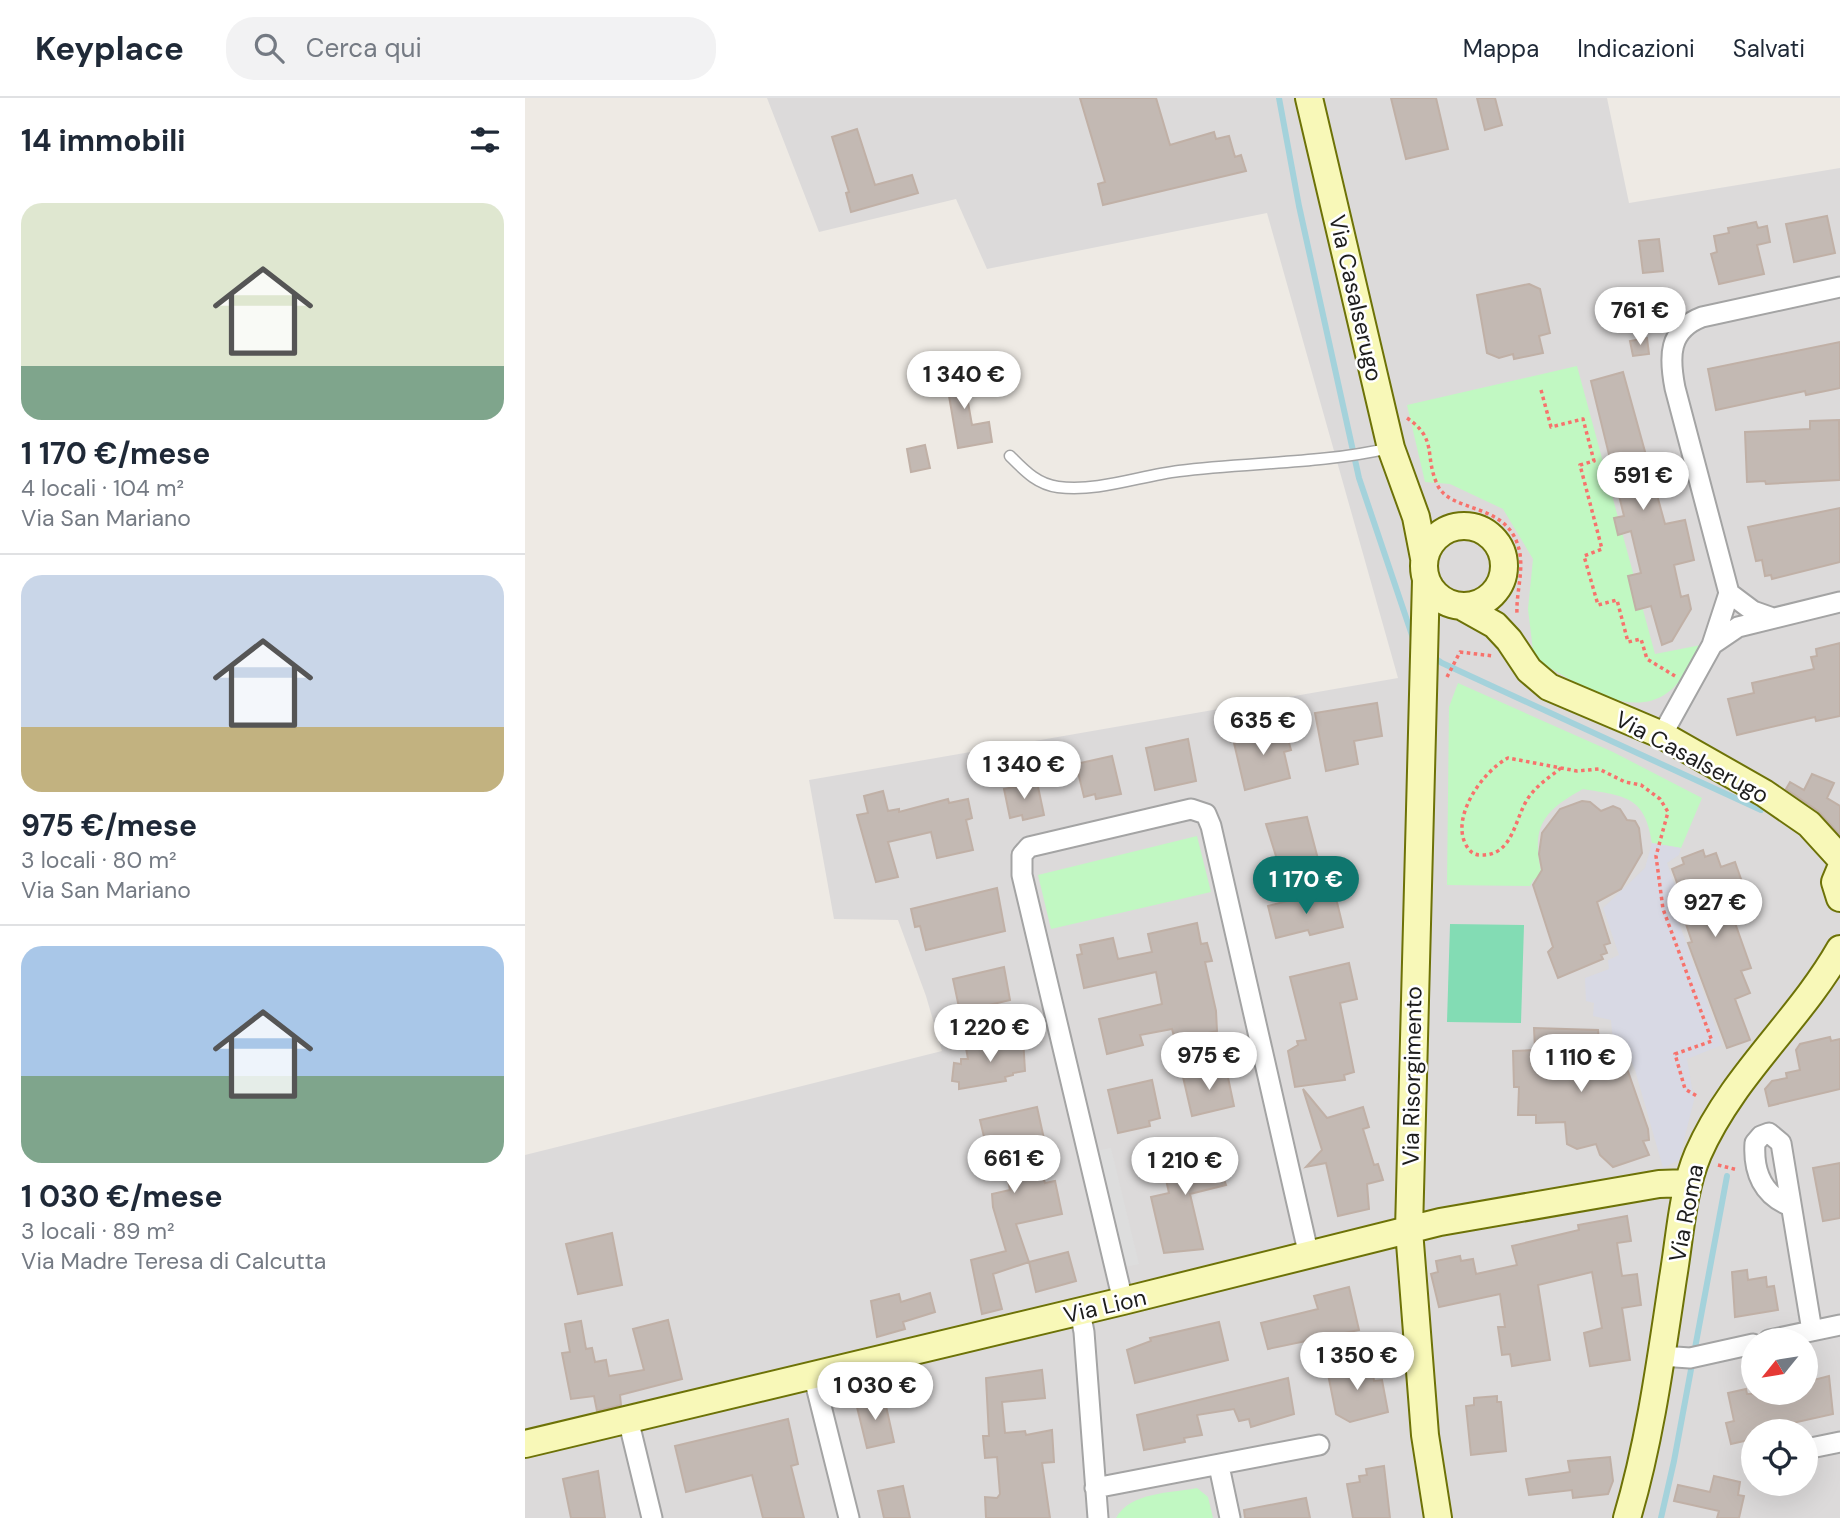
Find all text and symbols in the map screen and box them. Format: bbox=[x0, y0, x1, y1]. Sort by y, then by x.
search box bbox=[226, 17, 716, 80]
text: Keyplace bbox=[35, 27, 184, 70]
icon: search bbox=[250, 29, 288, 67]
text: Cerca qui bbox=[306, 31, 422, 65]
text: Mappa bbox=[1463, 33, 1539, 64]
text: Indicazioni bbox=[1577, 33, 1695, 64]
text: Salvati bbox=[1733, 33, 1805, 64]
text: 14 immobili bbox=[21, 121, 186, 160]
icon: filters bbox=[466, 121, 504, 159]
street label: Via Casalserugo bbox=[1322, 212, 1390, 384]
icon: home bbox=[200, 248, 326, 374]
pin: 761 € bbox=[1591, 288, 1689, 347]
text: 761 € bbox=[1611, 295, 1669, 325]
pin: 1 340 € bbox=[899, 352, 1029, 411]
text: 1 340 € bbox=[923, 359, 1005, 389]
text: 1 170 €/mese bbox=[21, 434, 210, 473]
pin: 591 € bbox=[1594, 452, 1692, 512]
text: 591 € bbox=[1613, 460, 1673, 490]
text: 4 locali · 104 m² bbox=[21, 473, 184, 503]
text: Via San Mariano bbox=[21, 503, 191, 533]
icon: home bbox=[200, 620, 326, 746]
pin: 635 € bbox=[1214, 698, 1312, 757]
street label: Via Casalserugo bbox=[1610, 704, 1774, 810]
text: 635 € bbox=[1230, 705, 1296, 735]
pin: 1 340 € bbox=[959, 742, 1089, 801]
text: 1 340 € bbox=[983, 749, 1065, 779]
text: 975 €/mese bbox=[21, 806, 197, 845]
text: 3 locali · 80 m² bbox=[21, 845, 177, 875]
pin: 1 170 € bbox=[1241, 856, 1371, 916]
text: 1 170 € bbox=[1269, 864, 1343, 894]
text: Via San Mariano bbox=[21, 875, 191, 905]
pin: 927 € bbox=[1666, 880, 1764, 939]
text: 927 € bbox=[1683, 887, 1747, 917]
street label: Via Risorgimento bbox=[1395, 986, 1429, 1166]
icon: home bbox=[200, 991, 326, 1117]
pin: 1 220 € bbox=[925, 1004, 1055, 1064]
text: 1 220 € bbox=[950, 1012, 1030, 1042]
pin: 975 € bbox=[1160, 1032, 1258, 1092]
pin: 1 110 € bbox=[1516, 1034, 1646, 1094]
text: 975 € bbox=[1177, 1040, 1241, 1070]
text: 1 110 € bbox=[1546, 1042, 1616, 1072]
pin: 661 € bbox=[965, 1136, 1063, 1195]
pin: 1 210 € bbox=[1120, 1138, 1250, 1197]
text: 661 € bbox=[983, 1143, 1045, 1173]
text: 1 210 € bbox=[1147, 1145, 1223, 1175]
street label: Via Roma bbox=[1662, 1161, 1710, 1265]
text: 1 030 €/mese bbox=[21, 1177, 223, 1216]
text: 3 locali · 89 m² bbox=[21, 1216, 175, 1246]
text: Via Madre Teresa di Calcutta bbox=[21, 1246, 326, 1276]
street label: Via Lion bbox=[1061, 1282, 1149, 1330]
north arrow bbox=[1741, 1328, 1818, 1405]
map controls bbox=[1741, 1328, 1818, 1496]
pin: 1 350 € bbox=[1292, 1332, 1422, 1392]
text: 1 350 € bbox=[1316, 1340, 1398, 1370]
pin: 1 030 € bbox=[810, 1362, 940, 1422]
text: 1 030 € bbox=[833, 1370, 917, 1400]
button: locate bbox=[1741, 1419, 1818, 1496]

